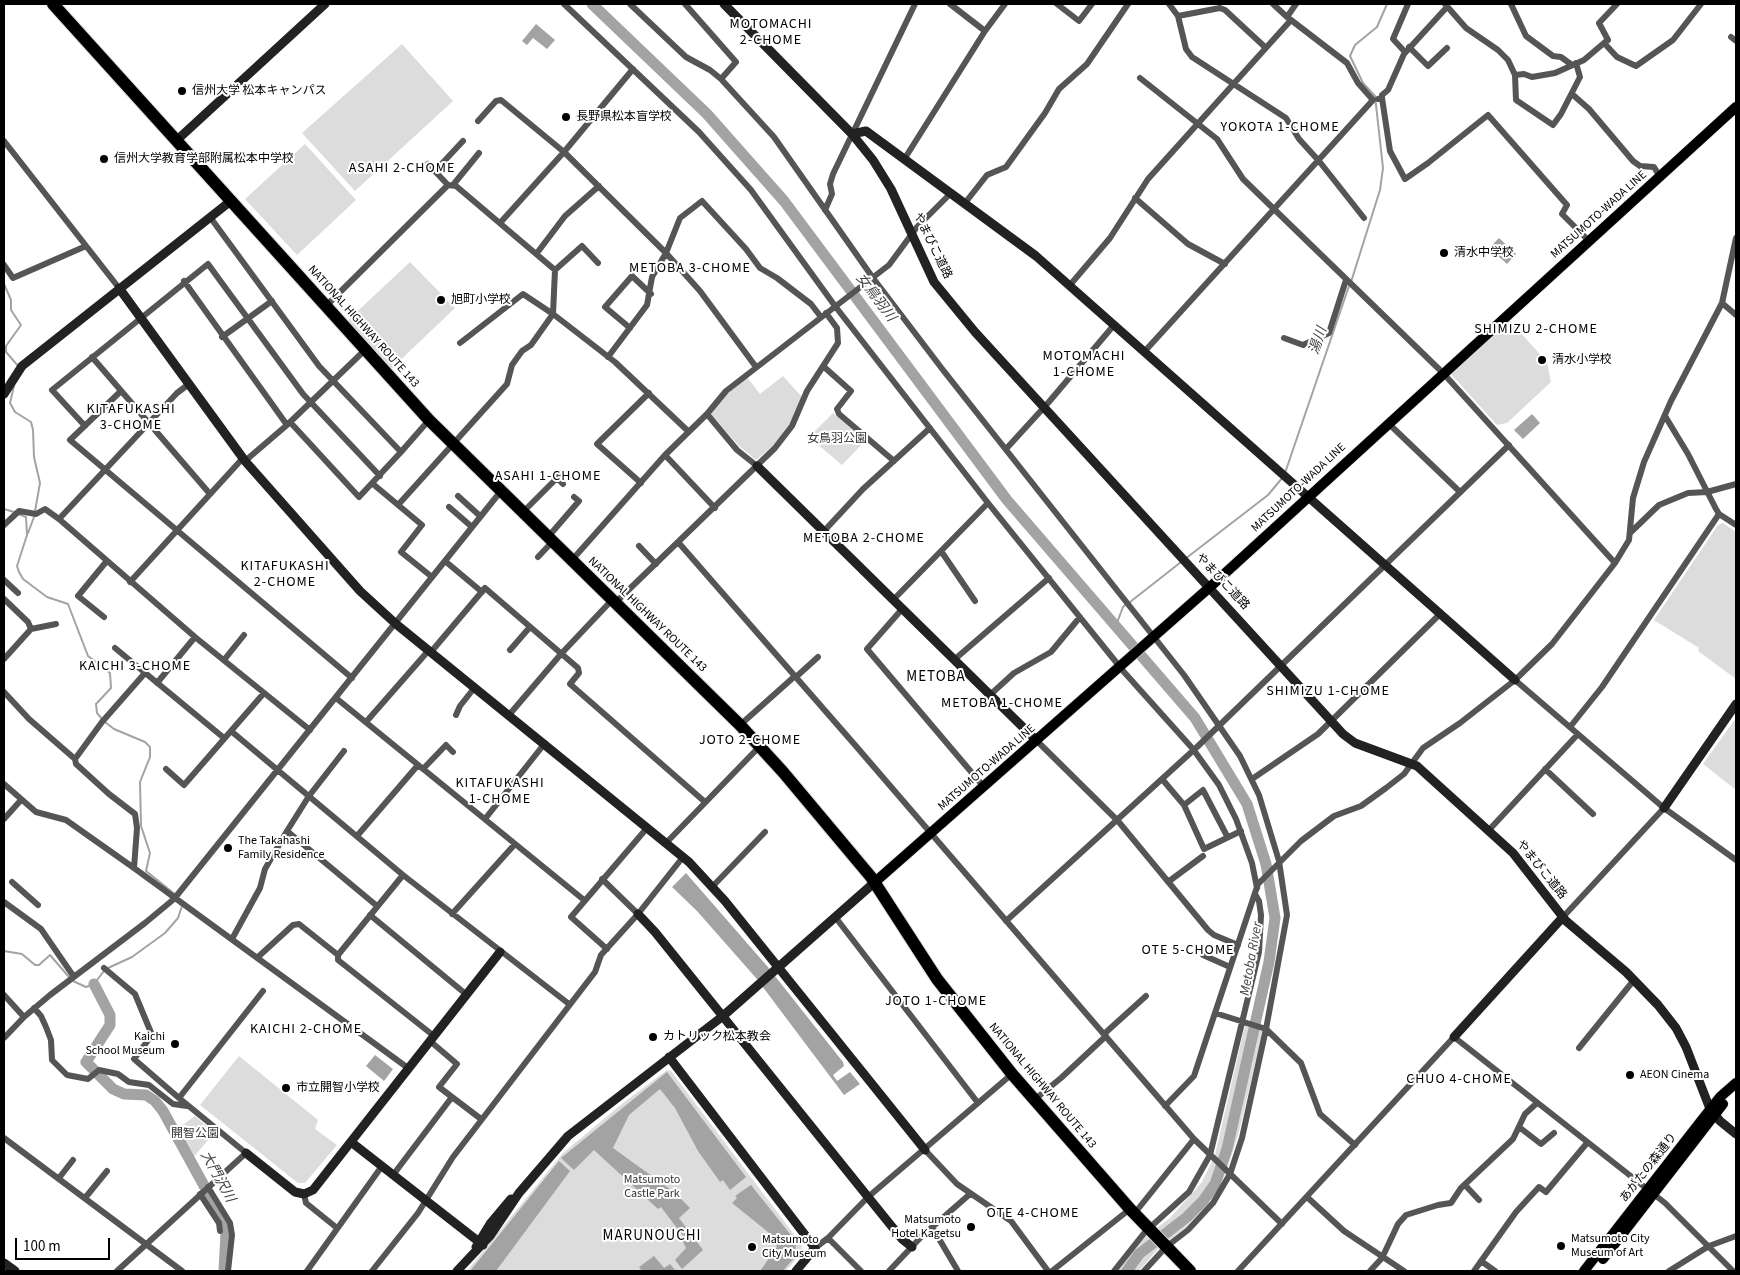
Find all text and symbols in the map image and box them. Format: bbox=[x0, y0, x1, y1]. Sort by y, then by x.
district label: MOTOMACHI 2-CHOME bbox=[728, 17, 814, 49]
place label: 信州大学 松本キャンパス bbox=[192, 84, 326, 98]
marker: 信州大学 松本キャンパス bbox=[176, 85, 188, 97]
place label: 長野県松本盲学校 bbox=[576, 110, 672, 124]
marker: 長野県松本盲学校 bbox=[560, 111, 572, 123]
district label: YOKOTA 1-CHOME bbox=[1219, 120, 1341, 136]
place label: 信州大学教育学部附属松本中学校 bbox=[114, 152, 294, 166]
marker: 信州大学教育学部附属松本中学校 bbox=[98, 153, 110, 165]
district label: ASAHI 2-CHOME bbox=[347, 161, 457, 177]
street label: MATSUMOTO-WADA LINE bbox=[1548, 168, 1650, 262]
street label: やまびこ道路 bbox=[910, 210, 954, 282]
place label: 清水中学校 bbox=[1454, 246, 1514, 260]
marker: 清水中学校 bbox=[1438, 247, 1450, 259]
district label: METOBA 3-CHOME bbox=[627, 261, 753, 277]
street label: NATIONAL HIGHWAY ROUTE 143 bbox=[304, 263, 422, 391]
water label: 女鳥羽川 bbox=[851, 271, 899, 325]
place label: 旭町小学校 bbox=[451, 293, 511, 307]
marker: 旭町小学校 bbox=[435, 294, 447, 306]
district label: SHIMIZU 2-CHOME bbox=[1472, 322, 1600, 338]
water label: 湯川 bbox=[1307, 325, 1331, 357]
district label: MOTOMACHI 1-CHOME bbox=[1041, 349, 1127, 382]
place label: 清水小学校 bbox=[1552, 353, 1612, 367]
marker: 清水小学校 bbox=[1536, 354, 1548, 366]
district label: KITAFUKASHI 3-CHOME bbox=[85, 402, 177, 434]
park label: 女鳥羽公園 bbox=[807, 432, 867, 446]
street label: MATSUMOTO-WADA LINE bbox=[1249, 440, 1349, 536]
district label: ASAHI 1-CHOME bbox=[493, 469, 603, 485]
district label: METOBA 2-CHOME bbox=[801, 531, 927, 547]
street label: やまびこ道路 bbox=[1192, 551, 1252, 613]
street label: NATIONAL HIGHWAY ROUTE 143 bbox=[585, 554, 709, 676]
district label: KITAFUKASHI 2-CHOME bbox=[239, 559, 331, 592]
district label: KAICHI 3-CHOME bbox=[77, 659, 193, 675]
district label: METOBA bbox=[906, 669, 966, 687]
district label: SHIMIZU 1-CHOME bbox=[1264, 684, 1392, 700]
district label: METOBA 1-CHOME bbox=[939, 696, 1065, 712]
street label: MATSUMOTO-WADA LINE bbox=[935, 722, 1039, 814]
district label: JOTO 2-CHOME bbox=[697, 733, 803, 749]
district label: KITAFUKASHI 1-CHOME bbox=[454, 776, 546, 809]
place label: The Takahashi Family Residence bbox=[238, 834, 325, 862]
street label: やまびこ道路 bbox=[1513, 837, 1569, 903]
marker: The Takahashi Family Residence bbox=[222, 842, 234, 854]
water label: Metoba River bbox=[1237, 921, 1267, 997]
district label: OTE 5-CHOME bbox=[1140, 943, 1236, 959]
district label: JOTO 1-CHOME bbox=[883, 994, 989, 1010]
street label: NATIONAL HIGHWAY ROUTE 143 bbox=[985, 1020, 1099, 1152]
district label: KAICHI 2-CHOME bbox=[248, 1022, 364, 1038]
place label: Kaichi School Museum bbox=[85, 1030, 165, 1058]
place label: カトリック松本教会 bbox=[663, 1030, 771, 1044]
marker: カトリック松本教会 bbox=[647, 1031, 659, 1043]
marker: Kaichi School Museum bbox=[169, 1038, 181, 1050]
place label: AEON Cinema bbox=[1640, 1068, 1709, 1082]
marker: AEON Cinema bbox=[1624, 1069, 1636, 1081]
district label: CHUO 4-CHOME bbox=[1405, 1072, 1513, 1088]
place label: 市立開智小学校 bbox=[296, 1081, 380, 1095]
marker: 市立開智小学校 bbox=[280, 1082, 292, 1094]
park label: 開智公園 bbox=[171, 1127, 219, 1141]
street label: あがたの森通り bbox=[1617, 1130, 1681, 1206]
water label: 大門沢川 bbox=[196, 1148, 238, 1206]
park label: Matsumoto Castle Park bbox=[624, 1173, 680, 1201]
district label: OTE 4-CHOME bbox=[985, 1206, 1081, 1222]
place label: Matsumoto Hotel Kagetsu bbox=[891, 1213, 961, 1241]
marker: Matsumoto Hotel Kagetsu bbox=[965, 1221, 977, 1233]
scale bar bbox=[18, 1228, 112, 1260]
district label: MARUNOUCHI bbox=[601, 1228, 703, 1246]
place label: Matsumoto City Museum of Art bbox=[1571, 1232, 1650, 1260]
place label: Matsumoto City Museum bbox=[762, 1233, 827, 1261]
text: 100 m bbox=[23, 1236, 61, 1257]
marker: Matsumoto City Museum of Art bbox=[1555, 1240, 1567, 1252]
marker: Matsumoto City Museum bbox=[746, 1241, 758, 1253]

